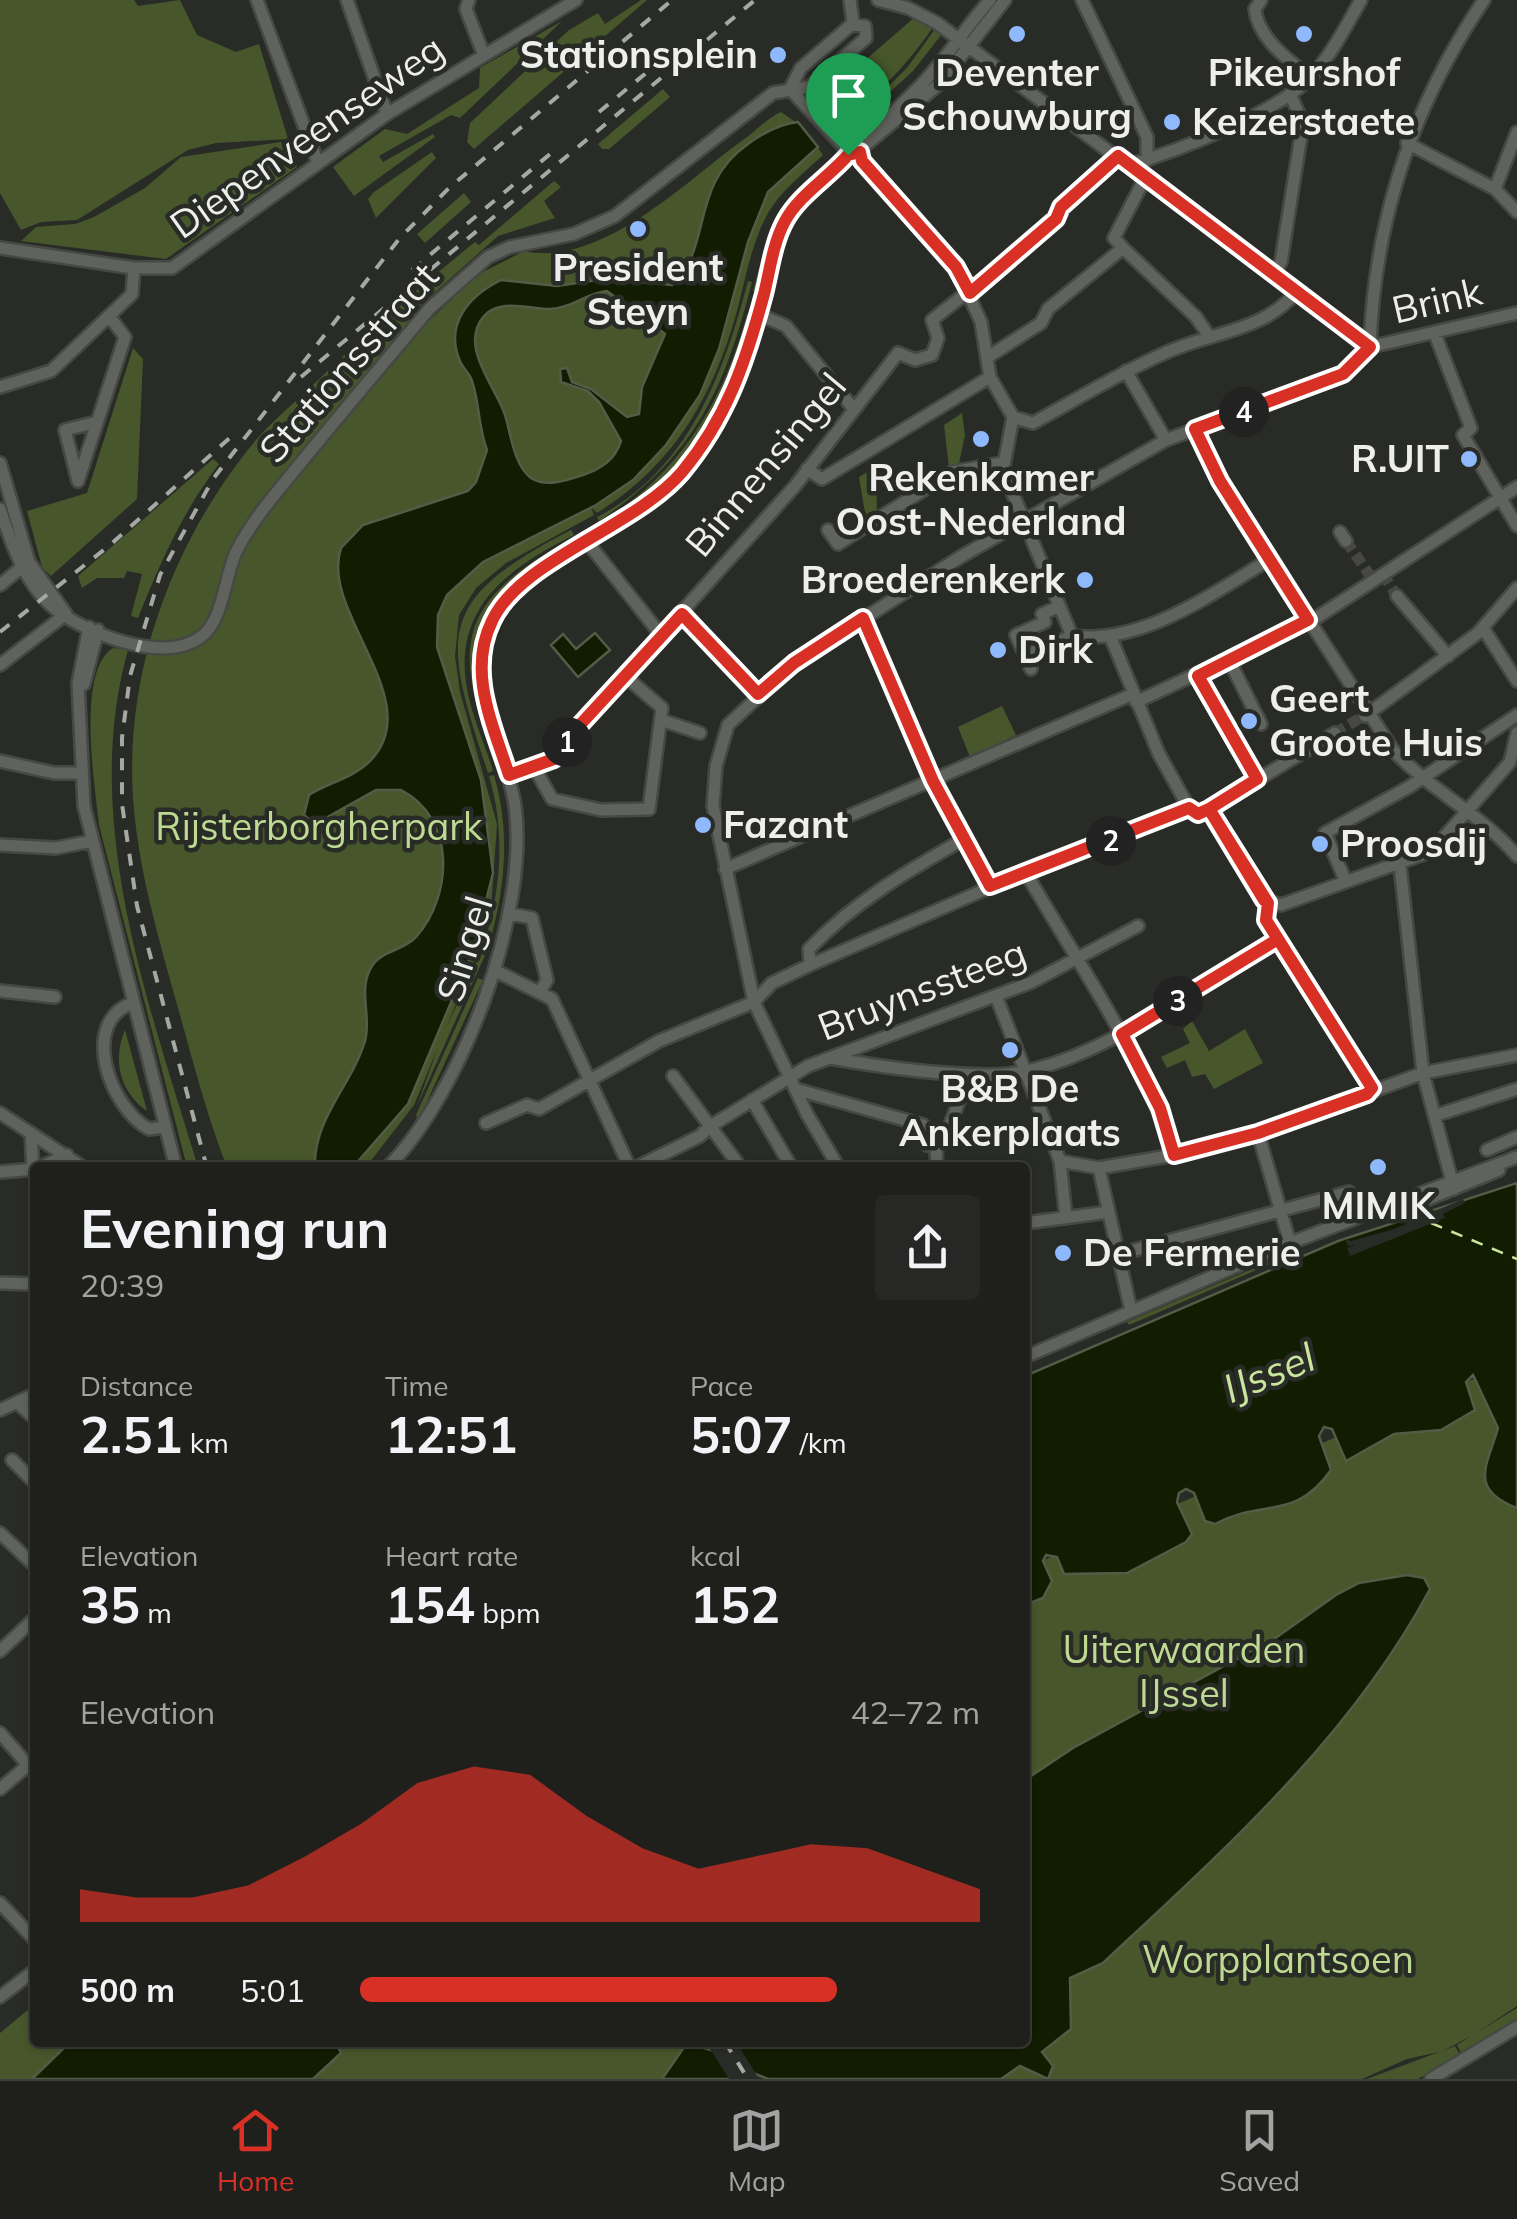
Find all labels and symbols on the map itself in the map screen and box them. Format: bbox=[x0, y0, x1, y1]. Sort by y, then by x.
marker: Deventer Schouwburg bbox=[1006, 23, 1028, 45]
marker: Pikeurshof bbox=[1293, 23, 1315, 45]
street label: Diepenveenseweg bbox=[160, 24, 452, 248]
place label: Stationsplein bbox=[520, 30, 758, 78]
marker: Stationsplein bbox=[767, 44, 789, 66]
place label: Deventer Schouwburg bbox=[902, 48, 1132, 140]
place label: Pikeurshof bbox=[1208, 48, 1401, 96]
pin bbox=[806, 53, 891, 156]
place label: Keizerstaete bbox=[1192, 97, 1415, 145]
marker: Keizerstaete bbox=[1161, 111, 1183, 133]
marker: President Steyn bbox=[627, 218, 649, 240]
place label: President Steyn bbox=[552, 243, 724, 335]
street label: Stationsstraat bbox=[248, 253, 448, 472]
street label: Brink bbox=[1387, 266, 1487, 334]
street label: Binnensingel bbox=[674, 363, 856, 566]
pin: 4 bbox=[1219, 387, 1269, 437]
marker: Rekenkamer Oost-Nederland bbox=[970, 428, 992, 450]
place label: R.UIT bbox=[1351, 434, 1449, 482]
marker: R.UIT bbox=[1458, 448, 1480, 470]
place label: Rekenkamer Oost-Nederland bbox=[836, 453, 1126, 545]
place label: Broederenkerk bbox=[801, 555, 1066, 603]
marker: Broederenkerk bbox=[1074, 569, 1096, 591]
place label: Dirk bbox=[1018, 625, 1094, 673]
marker: Dirk bbox=[987, 639, 1009, 661]
place label: Geert Groote Huis bbox=[1269, 674, 1483, 766]
marker: Geert Groote Huis bbox=[1238, 710, 1260, 732]
pin: 1 bbox=[542, 717, 592, 767]
place label: Fazant bbox=[723, 800, 848, 848]
park label: Rijsterborgherpark bbox=[155, 802, 483, 850]
marker: Fazant bbox=[692, 814, 714, 836]
pin: 2 bbox=[1086, 816, 1136, 866]
place label: Proosdij bbox=[1340, 819, 1487, 867]
marker: Proosdij bbox=[1309, 833, 1331, 855]
street label: Singel bbox=[425, 890, 503, 1007]
street label: Bruynssteeg bbox=[811, 927, 1032, 1051]
pin: 3 bbox=[1153, 976, 1203, 1026]
marker: B&B De Ankerplaats bbox=[999, 1039, 1021, 1061]
place label: B&B De Ankerplaats bbox=[899, 1064, 1121, 1156]
marker: MIMIK bbox=[1367, 1156, 1389, 1178]
place label: MIMIK bbox=[1321, 1181, 1436, 1229]
place label: De Fermerie bbox=[1083, 1228, 1301, 1276]
marker: De Fermerie bbox=[1052, 1242, 1074, 1264]
water label: IJssel bbox=[1215, 1331, 1322, 1413]
park label: Uiterwaarden IJssel bbox=[1062, 1625, 1306, 1717]
park label: Worpplantsoen bbox=[1142, 1935, 1414, 1983]

